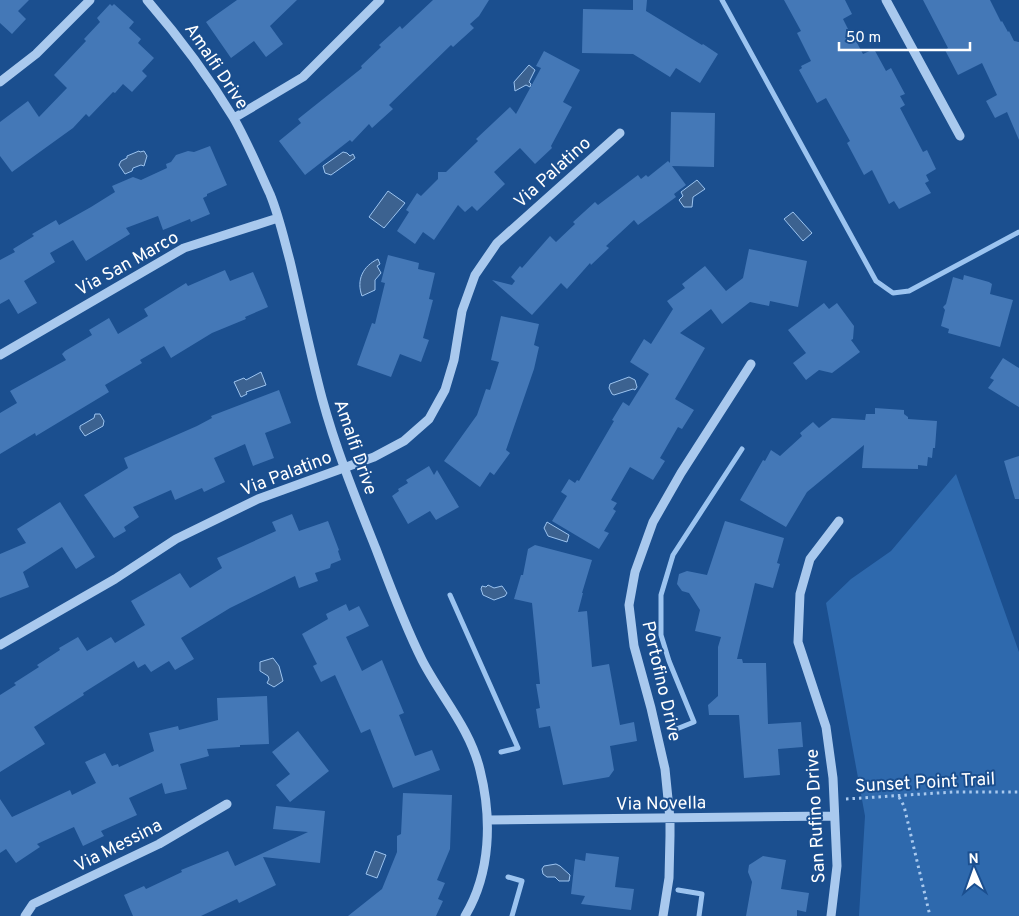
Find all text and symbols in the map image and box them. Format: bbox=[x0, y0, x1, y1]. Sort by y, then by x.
street label: Amalfi Drive bbox=[178, 19, 253, 114]
scale bar bbox=[839, 20, 970, 52]
text: 50 m bbox=[846, 29, 881, 48]
street label: Via Palatino bbox=[510, 133, 596, 214]
street label: Via San Marco bbox=[72, 227, 183, 302]
street label: Amalfi Drive bbox=[328, 397, 382, 498]
street label: Via Palatino bbox=[238, 446, 335, 502]
street label: Portofino Drive bbox=[635, 619, 686, 744]
street label: San Rufino Drive bbox=[801, 748, 832, 884]
street label: Sunset Point Trail bbox=[854, 768, 996, 799]
street label: Via Novella bbox=[616, 792, 706, 817]
street label: Via Messina bbox=[71, 814, 166, 878]
north arrow bbox=[949, 846, 999, 896]
text: N bbox=[968, 851, 979, 868]

